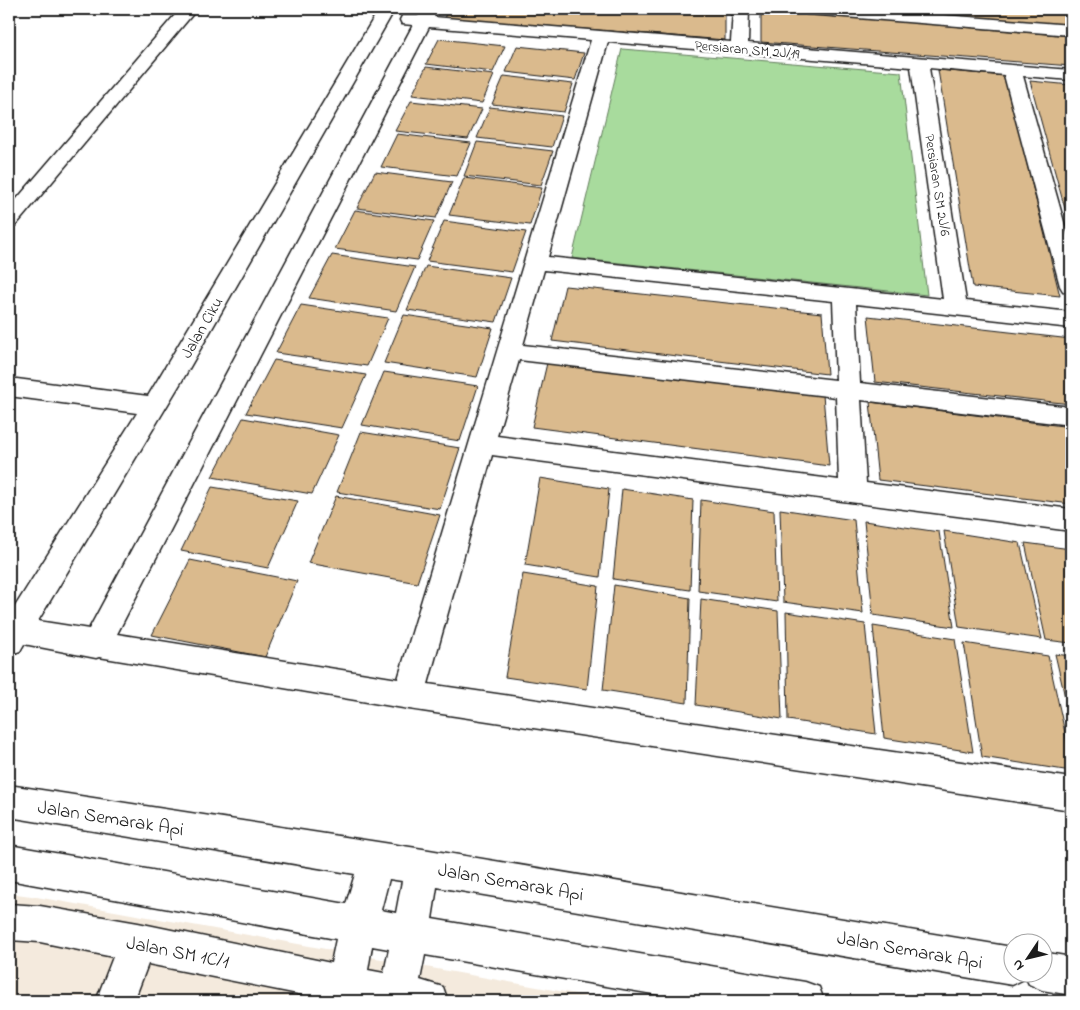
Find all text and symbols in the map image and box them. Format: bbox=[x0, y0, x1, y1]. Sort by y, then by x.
street label: Persiaran SM 2J/19 bbox=[694, 35, 801, 66]
street label: Persiaran SM 2J/6 bbox=[918, 133, 955, 238]
street label: Jalan Ciku bbox=[175, 293, 230, 363]
street label: Jalan Semarak Api bbox=[36, 795, 186, 844]
street label: Jalan Semarak Api bbox=[436, 857, 586, 910]
street label: Jalan Semarak Api bbox=[835, 925, 985, 978]
street label: Jalan SM 1C/1 bbox=[124, 930, 231, 977]
north arrow bbox=[1002, 932, 1052, 982]
text: N bbox=[1007, 955, 1030, 974]

